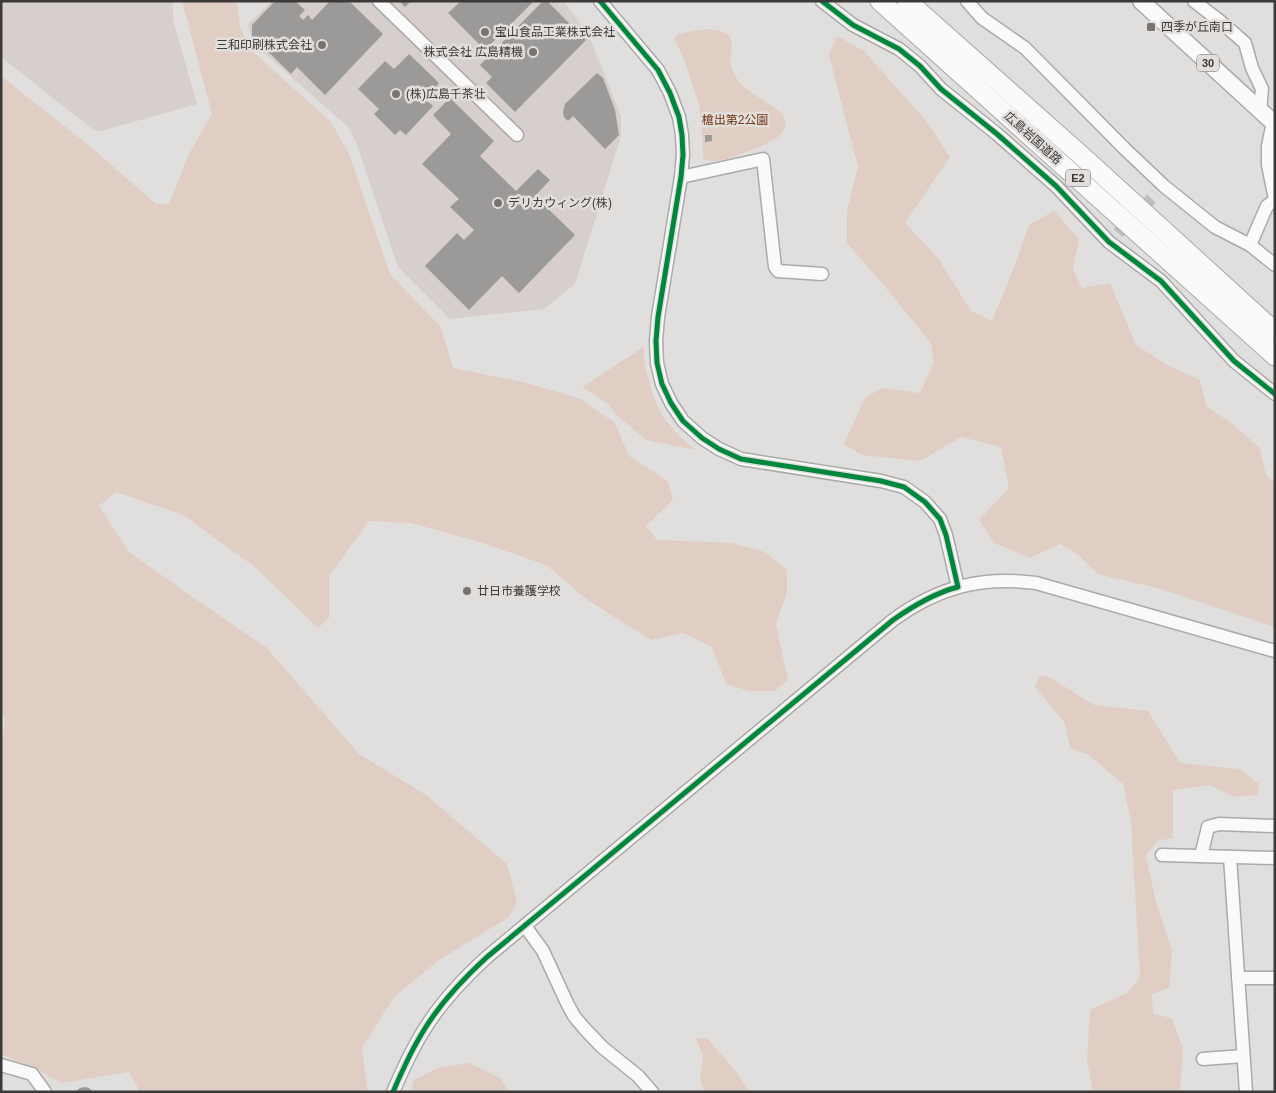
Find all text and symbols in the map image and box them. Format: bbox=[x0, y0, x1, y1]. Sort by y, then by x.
place label: 四季が丘南口 bbox=[1161, 20, 1233, 34]
marker: 四季が丘南口 bbox=[1145, 21, 1157, 33]
place label: 宝山食品工業株式会社 bbox=[495, 25, 615, 39]
marker: 宝山食品工業株式会社 bbox=[479, 26, 491, 38]
place label: 三和印刷株式会社 bbox=[216, 38, 312, 52]
marker: 三和印刷株式会社 bbox=[316, 39, 328, 51]
place label: 株式会社 広島精機 bbox=[424, 45, 523, 59]
marker: 株式会社 広島精機 bbox=[527, 46, 539, 58]
road number: 30 bbox=[1197, 54, 1219, 72]
place label: (株)広島千茶壮 bbox=[406, 87, 486, 101]
marker: (株)広島千茶壮 bbox=[390, 88, 402, 100]
street label: 広島岩国道路 bbox=[1002, 109, 1064, 167]
park label: 槍出第2公園 bbox=[702, 113, 768, 127]
road number: E2 bbox=[1066, 170, 1090, 187]
place label: デリカウィング(株) bbox=[508, 196, 612, 210]
marker: デリカウィング(株) bbox=[492, 197, 504, 209]
place label: 廿日市養護学校 bbox=[477, 584, 561, 598]
marker: 廿日市養護学校 bbox=[461, 585, 473, 597]

